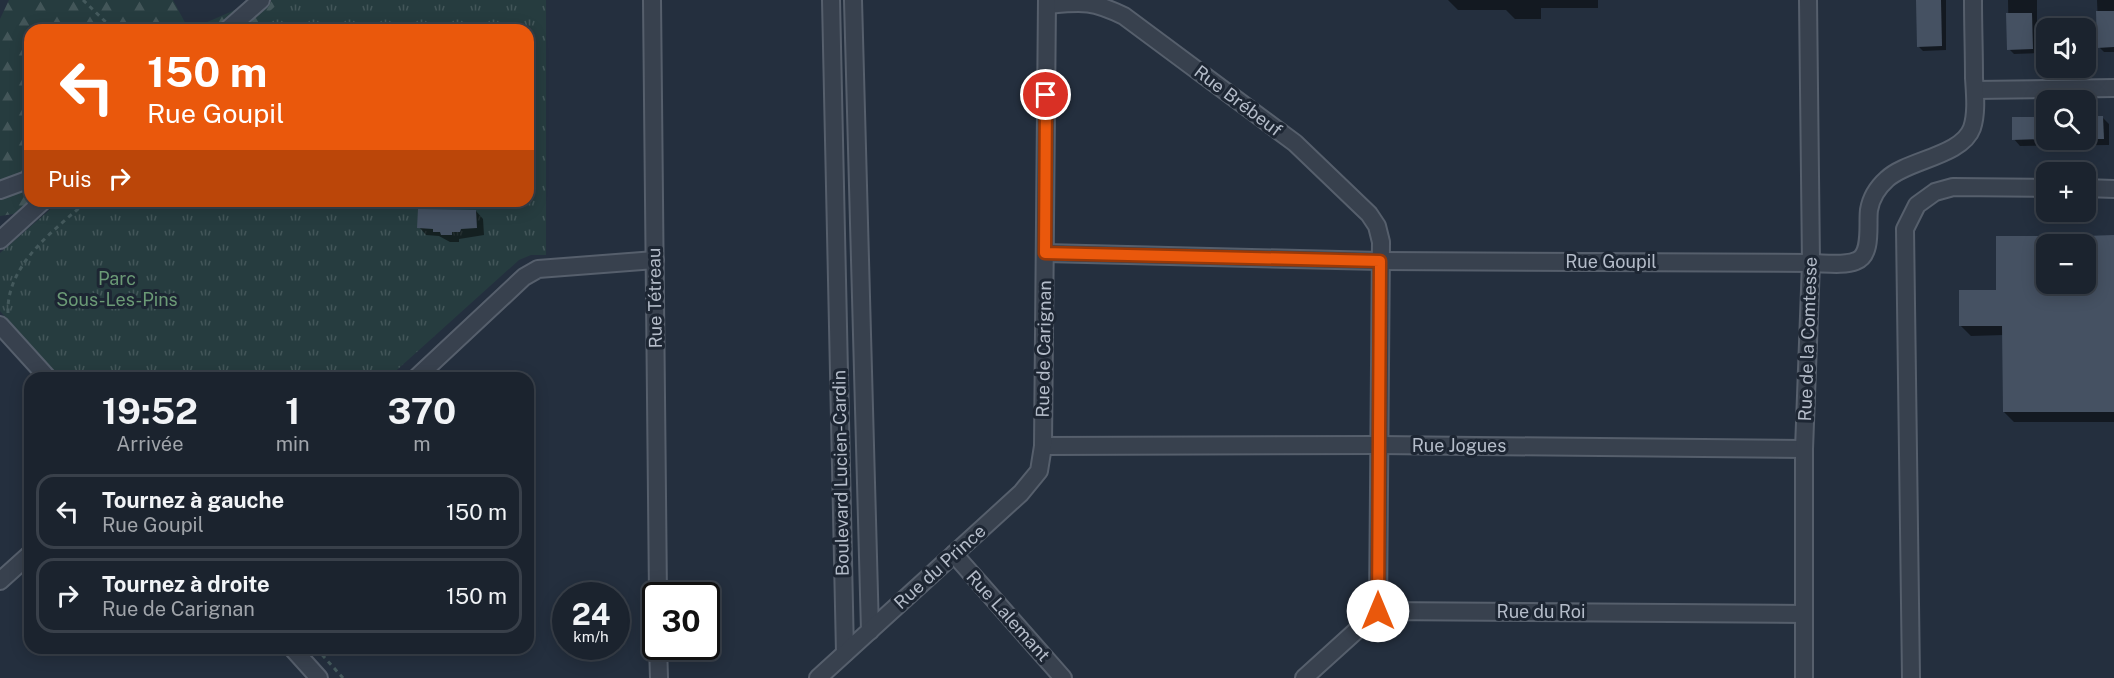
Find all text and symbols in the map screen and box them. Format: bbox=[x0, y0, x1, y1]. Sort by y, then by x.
map controls bbox=[2036, 18, 2096, 294]
button: sound bbox=[2036, 18, 2096, 78]
text: 150 m bbox=[147, 47, 267, 96]
icon: left bbox=[48, 48, 126, 126]
street label: Rue Brébeuf bbox=[1190, 61, 1286, 140]
pin bbox=[1020, 69, 1071, 120]
icon: arrive bbox=[1029, 78, 1062, 111]
button: search bbox=[2036, 90, 2096, 150]
text: Rue Goupil bbox=[147, 97, 284, 129]
icon: right bbox=[103, 162, 136, 195]
button: + bbox=[2036, 162, 2096, 222]
text: Puis bbox=[48, 166, 91, 192]
button: − bbox=[2036, 234, 2096, 294]
street label: Rue Tétreau bbox=[643, 248, 666, 348]
street label: Rue Goupil bbox=[1565, 251, 1657, 272]
street label: Rue de la Comtesse bbox=[1794, 256, 1821, 422]
park label: Parc Sous-Les-Pins bbox=[56, 268, 178, 310]
street label: Rue de Carignan bbox=[1032, 280, 1055, 418]
street label: Boulevard Lucien-Cardin bbox=[828, 370, 853, 576]
text: 19:52 bbox=[102, 390, 198, 432]
text: 1 bbox=[285, 390, 300, 432]
text: 370 bbox=[387, 390, 456, 432]
text: Arrivée bbox=[116, 432, 184, 456]
text: min bbox=[276, 432, 310, 456]
text: m bbox=[413, 432, 430, 456]
street label: Rue Jogues bbox=[1412, 435, 1506, 456]
text: Tournez à gauche bbox=[102, 487, 284, 513]
icon: left bbox=[51, 495, 84, 528]
text: 150 m bbox=[446, 499, 507, 525]
text: Rue Goupil bbox=[102, 513, 204, 537]
street label: Rue du Prince bbox=[890, 520, 990, 613]
street label: Rue Lalemant bbox=[962, 566, 1055, 665]
text: Tournez à droite bbox=[102, 571, 270, 597]
icon: right bbox=[51, 579, 84, 612]
position arrow bbox=[1346, 579, 1410, 643]
speed limit sign: 30 bbox=[642, 582, 720, 660]
text: 150 m bbox=[446, 583, 507, 609]
text: 24 bbox=[572, 596, 610, 632]
text: Rue de Carignan bbox=[102, 597, 255, 621]
street label: Rue du Roi bbox=[1497, 601, 1585, 622]
text: km/h bbox=[573, 628, 609, 645]

